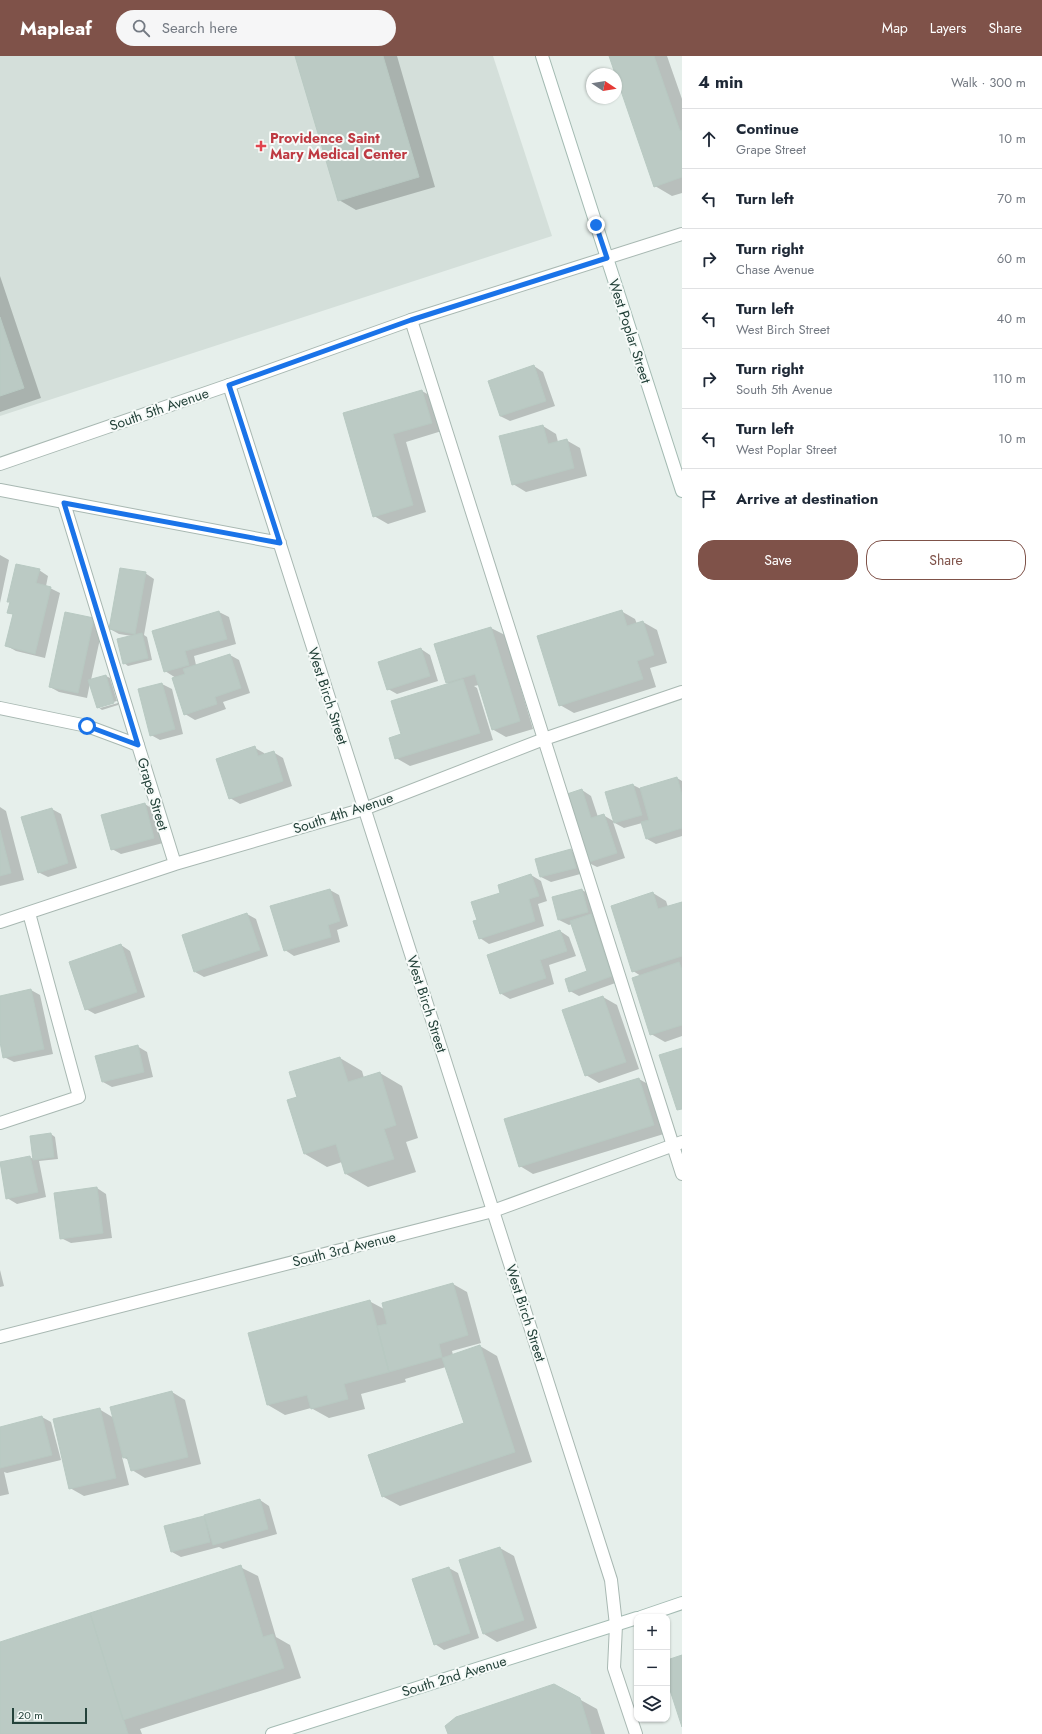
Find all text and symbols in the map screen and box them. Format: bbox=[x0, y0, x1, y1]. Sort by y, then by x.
search box bbox=[116, 10, 396, 46]
text: Mapleaf bbox=[20, 15, 92, 42]
icon: search bbox=[130, 17, 152, 39]
text: Search here bbox=[162, 17, 238, 39]
text: Map bbox=[882, 18, 908, 38]
text: Layers bbox=[930, 18, 966, 38]
text: Share bbox=[988, 18, 1022, 38]
north arrow bbox=[586, 68, 622, 104]
text: 4 min bbox=[698, 70, 743, 94]
text: Walk · 300 m bbox=[951, 73, 1026, 92]
text: Continue bbox=[736, 118, 799, 140]
place label: Providence Saint Mary Medical Center bbox=[270, 128, 407, 164]
icon: ahead bbox=[698, 128, 720, 150]
text: 10 m bbox=[998, 129, 1026, 148]
marker: Providence Saint Mary Medical Center bbox=[255, 140, 267, 152]
text: Grape Street bbox=[736, 140, 806, 159]
icon: left bbox=[698, 188, 720, 210]
text: Turn left bbox=[736, 188, 794, 210]
text: 70 m bbox=[997, 189, 1026, 208]
route end bbox=[587, 216, 605, 234]
text: Turn right bbox=[736, 238, 804, 260]
icon: right bbox=[698, 248, 720, 270]
text: 60 m bbox=[997, 249, 1026, 268]
text: Chase Avenue bbox=[736, 260, 814, 279]
street label: West Poplar Street bbox=[604, 276, 656, 386]
text: Turn left bbox=[736, 298, 794, 320]
icon: left bbox=[698, 308, 720, 330]
text: 40 m bbox=[997, 309, 1026, 328]
text: West Birch Street bbox=[736, 320, 830, 339]
text: Turn right bbox=[736, 358, 804, 380]
icon: right bbox=[698, 368, 720, 390]
text: 110 m bbox=[992, 369, 1026, 388]
text: South 5th Avenue bbox=[736, 380, 833, 399]
street label: South 5th Avenue bbox=[107, 383, 211, 435]
text: Turn left bbox=[736, 418, 794, 440]
icon: left bbox=[698, 428, 720, 450]
text: 10 m bbox=[998, 429, 1026, 448]
text: West Poplar Street bbox=[736, 440, 837, 459]
icon: arrive bbox=[698, 488, 720, 510]
text: Arrive at destination bbox=[736, 488, 878, 510]
button: Save bbox=[698, 540, 858, 580]
button: Share bbox=[866, 540, 1026, 580]
street label: West Birch Street bbox=[303, 645, 353, 748]
route start bbox=[78, 717, 96, 735]
street label: Grape Street bbox=[132, 755, 174, 833]
street label: South 4th Avenue bbox=[290, 787, 396, 839]
street label: West Birch Street bbox=[402, 953, 452, 1056]
street label: South 3rd Avenue bbox=[290, 1226, 398, 1272]
street label: West Birch Street bbox=[501, 1262, 551, 1365]
map controls bbox=[634, 1614, 670, 1722]
button: + bbox=[634, 1614, 670, 1650]
button: − bbox=[634, 1650, 670, 1686]
street label: South 2nd Avenue bbox=[399, 1651, 509, 1701]
button: layers bbox=[634, 1686, 670, 1722]
scale bar bbox=[12, 1706, 87, 1725]
text: 20 m bbox=[18, 1707, 43, 1723]

